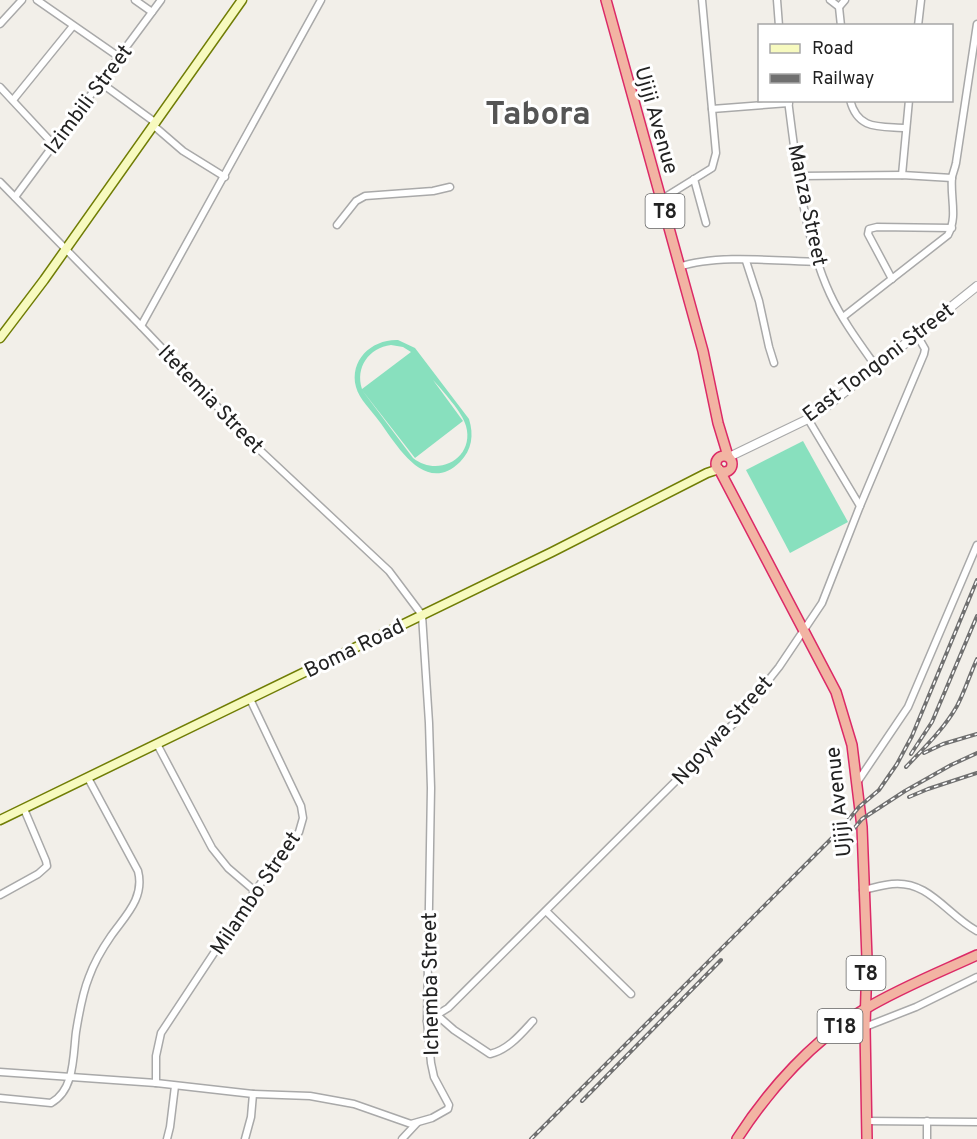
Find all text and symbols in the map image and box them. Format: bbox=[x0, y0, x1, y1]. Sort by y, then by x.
legend bbox=[758, 24, 953, 102]
text: Road bbox=[812, 38, 854, 61]
street label: Izimbili Street bbox=[39, 40, 139, 160]
street label: Ujiji Avenue bbox=[627, 63, 684, 177]
text: Railway bbox=[812, 68, 874, 91]
district label: Tabora bbox=[485, 95, 591, 137]
street label: Manza Street bbox=[780, 142, 833, 269]
road number: T8 bbox=[646, 194, 684, 228]
street label: East Tongoni Street bbox=[798, 297, 960, 429]
street label: Itetemia Street bbox=[151, 340, 269, 460]
street label: Boma Road bbox=[300, 614, 409, 685]
street label: Ngoywa Street bbox=[667, 671, 779, 791]
street label: Ujiji Avenue bbox=[820, 745, 859, 858]
street label: Milambo Street bbox=[205, 827, 308, 961]
street label: Ichemba Street bbox=[417, 912, 446, 1056]
road number: T8 bbox=[846, 956, 886, 990]
road number: T18 bbox=[818, 1009, 862, 1043]

